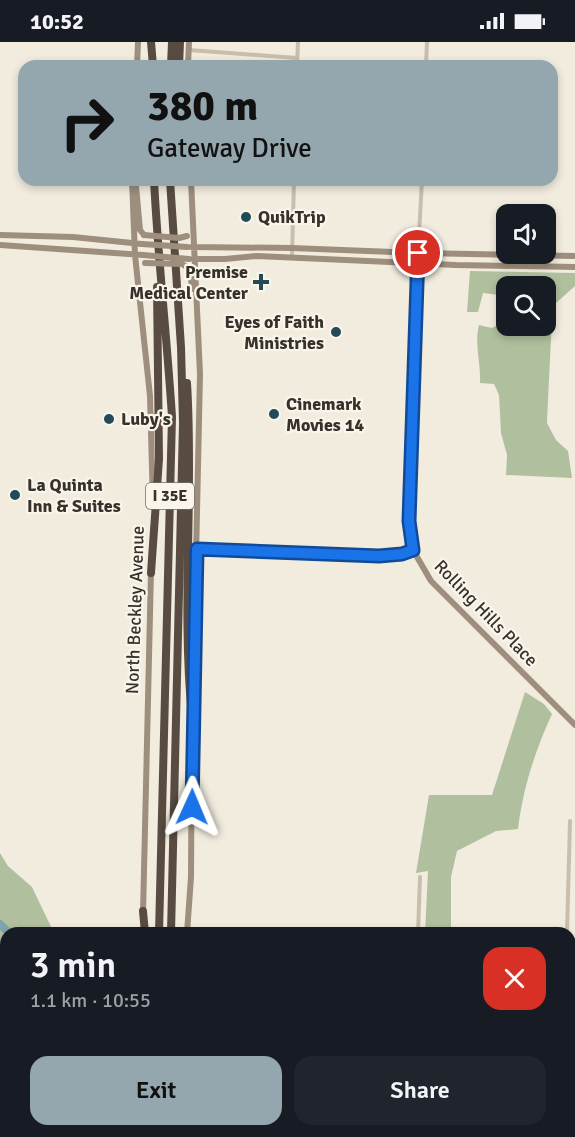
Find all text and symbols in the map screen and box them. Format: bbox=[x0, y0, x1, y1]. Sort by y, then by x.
text: 10:52 bbox=[30, 8, 84, 35]
text: 380 m bbox=[147, 81, 258, 132]
icon: right bbox=[48, 84, 126, 162]
text: Gateway Drive bbox=[147, 132, 312, 165]
map controls bbox=[496, 204, 556, 336]
button: sound bbox=[496, 204, 556, 264]
place label: QuikTrip bbox=[258, 206, 326, 228]
marker: QuikTrip bbox=[239, 210, 253, 224]
pin bbox=[392, 227, 443, 278]
icon: arrive bbox=[401, 236, 434, 269]
place label: Premise Medical Center bbox=[129, 261, 249, 304]
marker: Premise Medical Center bbox=[252, 273, 270, 291]
button: search bbox=[496, 276, 556, 336]
place label: Eyes of Faith Ministries bbox=[224, 311, 324, 354]
marker: Eyes of Faith Ministries bbox=[329, 325, 343, 339]
place label: Cinemark Movies 14 bbox=[286, 393, 364, 436]
marker: Cinemark Movies 14 bbox=[267, 407, 281, 421]
place label: Luby's bbox=[121, 408, 171, 430]
marker: Luby's bbox=[102, 412, 116, 426]
place label: La Quinta Inn & Suites bbox=[27, 474, 121, 517]
road number: I 35E bbox=[146, 483, 194, 509]
marker: La Quinta Inn & Suites bbox=[8, 488, 22, 502]
street label: North Beckley Avenue bbox=[121, 525, 149, 695]
street label: Rolling Hills Place bbox=[430, 555, 542, 671]
position arrow bbox=[160, 775, 224, 839]
text: 3 min bbox=[30, 943, 116, 988]
button: close bbox=[483, 947, 546, 1010]
text: 1.1 km · 10:55 bbox=[30, 988, 151, 1013]
button: Exit bbox=[30, 1056, 282, 1125]
button: Share bbox=[294, 1056, 546, 1125]

